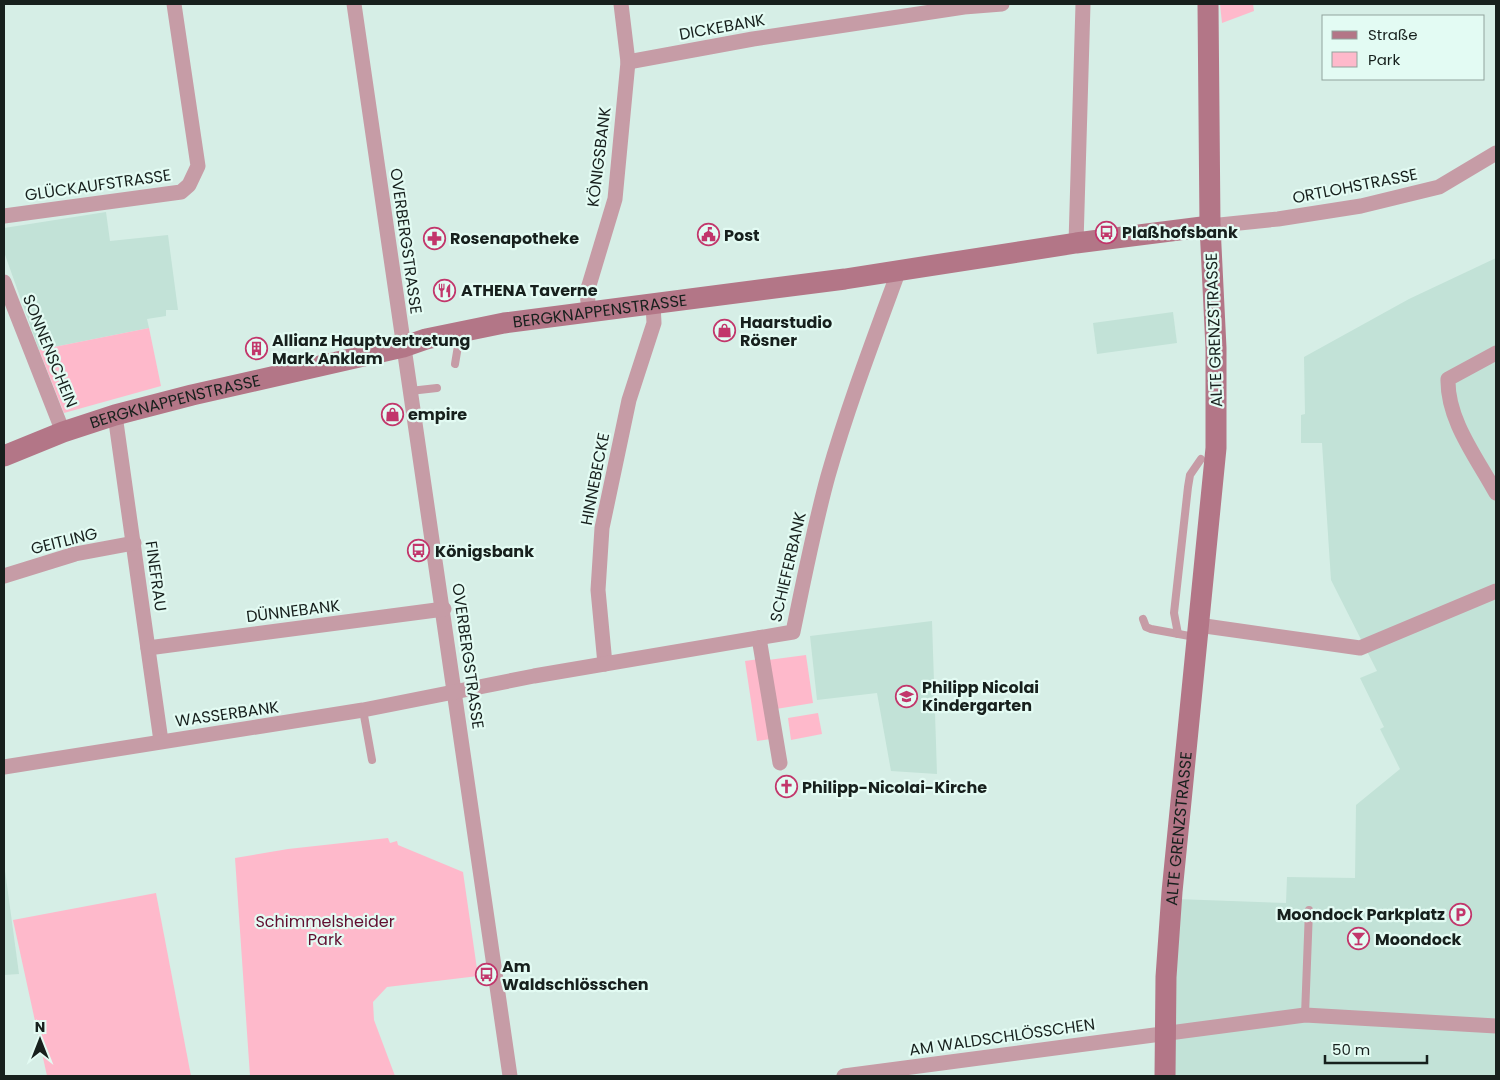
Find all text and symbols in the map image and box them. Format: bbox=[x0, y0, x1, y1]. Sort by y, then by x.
street label: DICKEBANK bbox=[677, 8, 767, 46]
legend bbox=[1322, 15, 1485, 80]
text: Straße bbox=[1368, 24, 1418, 45]
text: Park bbox=[1368, 49, 1400, 70]
street label: KÖNIGSBANK bbox=[581, 105, 617, 208]
street label: GLÜCKAUFSTRASSE bbox=[23, 163, 173, 207]
street label: ORTLOHSTRASSE bbox=[1290, 163, 1420, 209]
street label: OVERBERGSTRASSE bbox=[384, 167, 428, 315]
bus stop icon: Plaßhofsbank bbox=[1094, 220, 1118, 244]
place label: Plaßhofsbank bbox=[1122, 221, 1238, 244]
public building icon: Post bbox=[696, 223, 720, 247]
place label: Post bbox=[724, 224, 760, 247]
pharmacy icon: Rosenapotheke bbox=[422, 226, 446, 250]
place label: Rosenapotheke bbox=[450, 227, 579, 250]
street label: ALTE GRENZSTRASSE bbox=[1200, 252, 1228, 408]
restaurant icon: ATHENA Taverne bbox=[433, 278, 457, 302]
place label: ATHENA Taverne bbox=[461, 279, 598, 302]
street label: BERGKNAPPENSTRASSE bbox=[511, 288, 688, 333]
street label: SONNENSCHEIN bbox=[17, 291, 83, 411]
place label: Haarstudio Rösner bbox=[740, 311, 832, 352]
shop icon: Haarstudio Rösner bbox=[712, 319, 736, 343]
place label: Allianz Hauptvertretung Mark Anklam bbox=[272, 329, 470, 370]
building icon: Allianz Hauptvertretung Mark Anklam bbox=[244, 337, 268, 361]
street label: BERGKNAPPENSTRASSE bbox=[87, 368, 263, 434]
shop icon: empire bbox=[380, 402, 404, 426]
place label: empire bbox=[408, 403, 467, 426]
street label: HINNEBECKE bbox=[575, 431, 615, 527]
street label: SCHIEFERBANK bbox=[764, 509, 812, 624]
street label: GEITLING bbox=[28, 522, 100, 560]
street label: FINEFRAU bbox=[140, 539, 172, 613]
bus stop icon: Königsbank bbox=[407, 539, 431, 563]
place label: Königsbank bbox=[435, 540, 534, 563]
street label: OVERBERGSTRASSE bbox=[446, 582, 490, 730]
street label: DÜNNEBANK bbox=[245, 594, 342, 628]
place label: Philipp Nicolai Kindergarten bbox=[922, 676, 1039, 717]
school or university icon: Philipp Nicolai Kindergarten bbox=[894, 684, 918, 708]
street label: WASSERBANK bbox=[174, 695, 281, 733]
street label: ALTE GRENZSTRASSE bbox=[1160, 750, 1197, 906]
church icon: Philipp-Nicolai-Kirche bbox=[774, 775, 798, 799]
place label: Philipp-Nicolai-Kirche bbox=[802, 776, 987, 799]
parking icon: Moondock Parkplatz bbox=[1449, 902, 1473, 926]
place label: Moondock Parkplatz bbox=[1277, 903, 1445, 926]
park label: Schimmelsheider Park bbox=[255, 910, 395, 951]
bar icon: Moondock bbox=[1347, 927, 1371, 951]
place label: Moondock bbox=[1375, 928, 1462, 951]
place label: Am Waldschlösschen bbox=[502, 955, 649, 996]
bus stop icon: Am Waldschlösschen bbox=[474, 963, 498, 987]
street label: AM WALDSCHLÖSSCHEN bbox=[908, 1013, 1096, 1061]
north arrow bbox=[15, 1015, 65, 1065]
text: N bbox=[35, 1017, 45, 1037]
scale bar bbox=[1325, 1032, 1428, 1064]
text: 50 m bbox=[1332, 1039, 1370, 1060]

